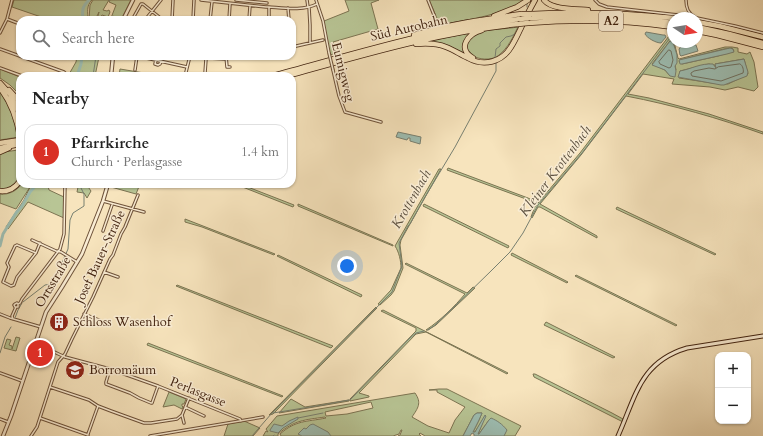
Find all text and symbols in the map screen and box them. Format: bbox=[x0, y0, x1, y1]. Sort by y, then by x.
street label: Süd Autobahn bbox=[369, 10, 450, 46]
road number: A2 bbox=[599, 11, 623, 31]
north arrow bbox=[667, 12, 703, 48]
search box bbox=[16, 16, 296, 60]
icon: search bbox=[30, 27, 52, 49]
text: Search here bbox=[62, 28, 135, 48]
street label: Eumigweg bbox=[327, 40, 359, 104]
text: Nearby bbox=[32, 87, 89, 110]
water label: Kleiner Krottenbach bbox=[514, 121, 596, 220]
text: Pfarrkirche bbox=[71, 133, 149, 153]
text: 1 bbox=[43, 143, 49, 161]
text: 1.4 km bbox=[241, 143, 279, 161]
text: Church · Perlasgasse bbox=[71, 153, 182, 171]
water label: Krottenbach bbox=[387, 166, 436, 232]
street label: Josef Bauer-Straße bbox=[69, 207, 130, 309]
street label: Ortsstraße bbox=[31, 253, 75, 311]
your location bbox=[337, 256, 357, 276]
building icon: Schloss Wasenhof bbox=[48, 311, 70, 333]
place label: Schloss Wasenhof bbox=[73, 313, 173, 331]
pin: 1 bbox=[27, 338, 53, 368]
map controls bbox=[715, 352, 751, 424]
button: + bbox=[715, 352, 751, 388]
school or university icon: Borromäum bbox=[64, 359, 86, 381]
place label: Borromäum bbox=[89, 361, 156, 379]
street label: Perlasgasse bbox=[167, 373, 229, 411]
button: − bbox=[715, 388, 751, 424]

